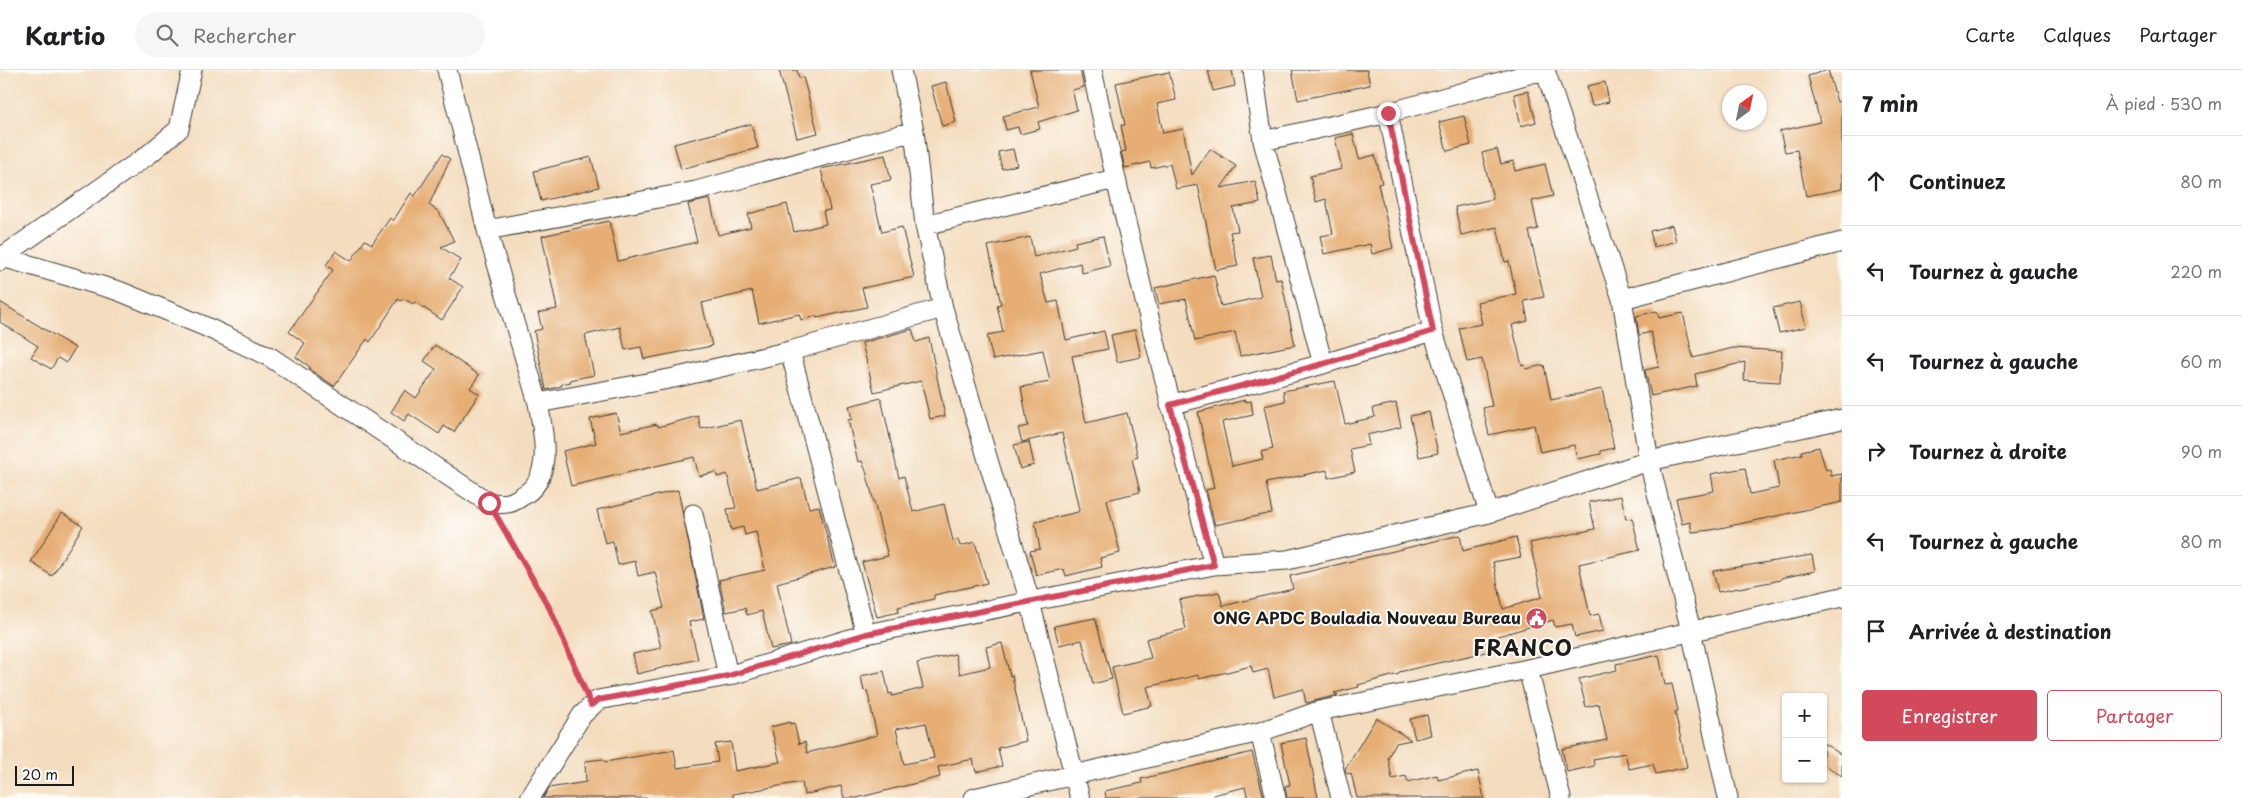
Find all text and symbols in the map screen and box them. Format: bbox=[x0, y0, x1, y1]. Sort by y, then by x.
search box bbox=[135, 12, 485, 57]
text: Kartio bbox=[25, 17, 105, 53]
icon: search bbox=[153, 21, 181, 49]
text: Rechercher bbox=[193, 21, 296, 49]
text: Carte bbox=[1965, 21, 2015, 48]
text: Calques bbox=[2043, 21, 2111, 48]
text: Partager bbox=[2139, 21, 2217, 48]
north arrow bbox=[1722, 85, 1767, 130]
text: 7 min bbox=[1862, 87, 1918, 119]
text: À pied · 530 m bbox=[2106, 91, 2222, 115]
route end bbox=[1377, 102, 1400, 125]
icon: ahead bbox=[1862, 167, 1890, 195]
text: Continuez bbox=[1909, 167, 2006, 195]
text: 80 m bbox=[2180, 169, 2222, 193]
icon: left bbox=[1862, 257, 1890, 285]
text: Tournez à gauche bbox=[1909, 257, 2078, 285]
text: 220 m bbox=[2171, 259, 2222, 283]
icon: left bbox=[1862, 347, 1890, 375]
text: Tournez à gauche bbox=[1909, 347, 2078, 375]
text: 60 m bbox=[2180, 349, 2222, 373]
icon: right bbox=[1862, 437, 1890, 465]
text: Tournez à droite bbox=[1909, 437, 2067, 465]
text: 90 m bbox=[2181, 439, 2222, 463]
route start bbox=[478, 492, 501, 515]
icon: left bbox=[1862, 527, 1890, 555]
text: Tournez à gauche bbox=[1909, 527, 2078, 555]
text: 80 m bbox=[2180, 529, 2222, 553]
place label: ONG APDC Bouladia Nouveau Bureau bbox=[1213, 605, 1521, 629]
public building icon: ONG APDC Bouladia Nouveau Bureau bbox=[1525, 606, 1549, 630]
icon: arrive bbox=[1862, 617, 1890, 645]
text: Arrivée à destination bbox=[1909, 617, 2112, 645]
district label: FRANCO bbox=[1473, 631, 1573, 663]
button: Enregistrer bbox=[1862, 690, 2037, 741]
button: Partager bbox=[2047, 690, 2222, 741]
map controls bbox=[1782, 693, 1827, 783]
button: + bbox=[1782, 693, 1827, 738]
button: − bbox=[1782, 738, 1827, 783]
scale bar bbox=[15, 763, 74, 786]
text: 20 m bbox=[22, 764, 58, 785]

